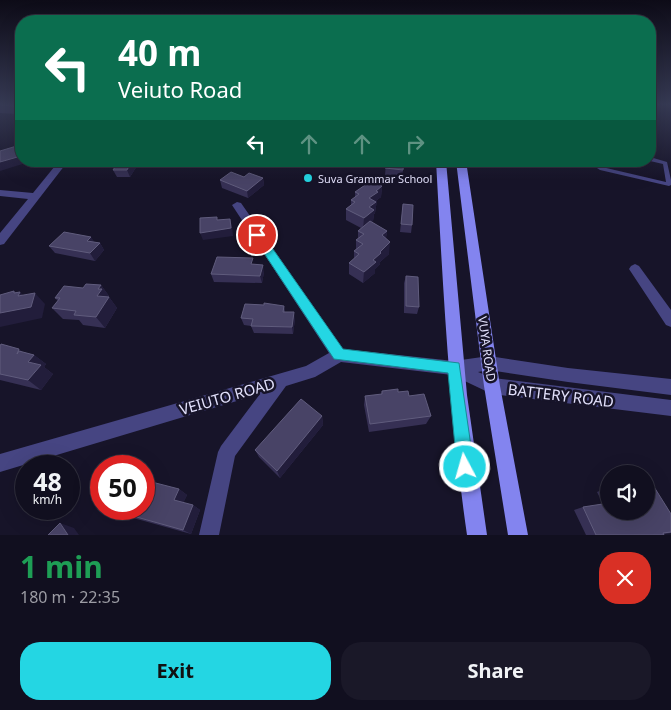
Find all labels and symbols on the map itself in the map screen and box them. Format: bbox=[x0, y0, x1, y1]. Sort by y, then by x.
place label: Suva Grammar School bbox=[318, 171, 432, 186]
marker: Suva Grammar School bbox=[302, 172, 314, 184]
pin bbox=[236, 214, 278, 256]
street label: VUYA ROAD bbox=[474, 315, 500, 383]
street label: VEIUTO ROAD bbox=[177, 373, 277, 419]
street label: BATTERY ROAD bbox=[507, 379, 615, 411]
position arrow bbox=[438, 440, 490, 492]
speed limit sign: 50 bbox=[90, 455, 155, 520]

